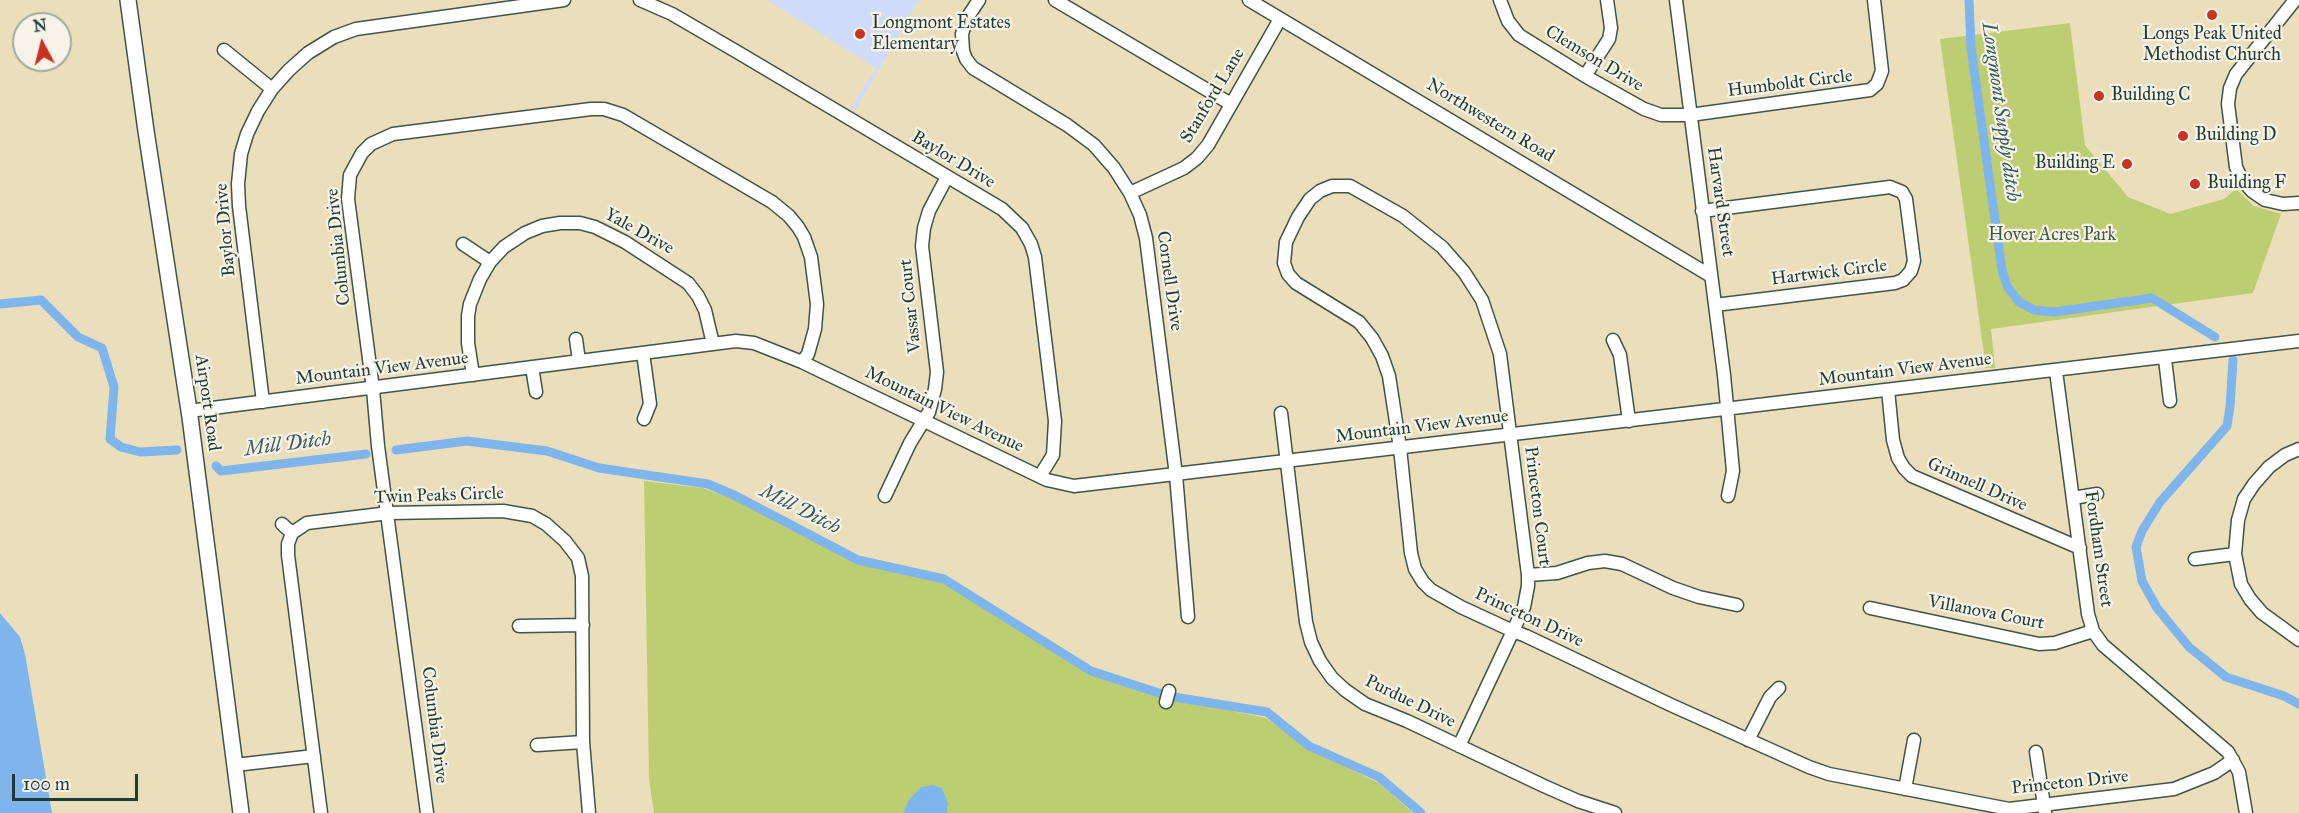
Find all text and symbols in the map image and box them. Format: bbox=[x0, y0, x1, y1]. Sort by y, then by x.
marker: Longs Peak United Methodist Church bbox=[2205, 8, 2219, 22]
north arrow bbox=[12, 12, 72, 72]
place label: Longmont Estates Elementary bbox=[872, 13, 1011, 56]
text: N bbox=[32, 15, 48, 36]
street label: Clemson Drive bbox=[1541, 21, 1647, 97]
water label: Longmont Supply ditch bbox=[1976, 21, 2024, 203]
place label: Longs Peak United Methodist Church bbox=[2142, 24, 2282, 66]
marker: Longmont Estates Elementary bbox=[853, 27, 867, 41]
street label: Stanford Lane bbox=[1176, 45, 1250, 147]
street label: Humboldt Circle bbox=[1726, 66, 1854, 102]
street label: Northwestern Road bbox=[1422, 74, 1558, 168]
place label: Building C bbox=[2111, 85, 2191, 107]
marker: Building C bbox=[2092, 89, 2106, 103]
place label: Building D bbox=[2195, 125, 2276, 147]
street label: Baylor Drive bbox=[907, 127, 999, 193]
marker: Building D bbox=[2176, 129, 2190, 143]
street label: Harvard Street bbox=[1702, 146, 1738, 258]
place label: Building E bbox=[2035, 153, 2115, 175]
marker: Building E bbox=[2120, 157, 2134, 171]
place label: Building F bbox=[2207, 173, 2286, 195]
marker: Building F bbox=[2188, 177, 2202, 191]
street label: Baylor Drive bbox=[211, 182, 241, 278]
street label: Columbia Drive bbox=[322, 187, 356, 307]
street label: Yale Drive bbox=[601, 204, 677, 260]
park label: Hover Acres Park bbox=[1988, 225, 2116, 247]
street label: Cornell Drive bbox=[1151, 230, 1187, 332]
street label: Hartwick Circle bbox=[1770, 255, 1888, 291]
street label: Vassar Court bbox=[895, 258, 927, 354]
street label: Mountain View Avenue bbox=[294, 348, 470, 390]
street label: Mountain View Avenue bbox=[1817, 349, 1993, 391]
street label: Airport Road bbox=[190, 353, 224, 453]
street label: Mountain View Avenue bbox=[861, 362, 1027, 458]
street label: Mountain View Avenue bbox=[1334, 406, 1510, 448]
water label: Mill Ditch bbox=[243, 428, 333, 462]
street label: Princeton Court bbox=[1519, 445, 1555, 567]
street label: Grinnell Drive bbox=[1924, 453, 2030, 517]
water label: Mill Ditch bbox=[756, 480, 844, 540]
street label: Twin Peaks Circle bbox=[374, 483, 504, 509]
street label: Fordham Street bbox=[2079, 489, 2117, 609]
street label: Princeton Drive bbox=[1471, 583, 1587, 653]
street label: Villanova Court bbox=[1926, 591, 2046, 635]
street label: Columbia Drive bbox=[416, 665, 452, 785]
street label: Purdue Drive bbox=[1361, 671, 1459, 733]
scale bar bbox=[15, 762, 141, 800]
street label: Princeton Drive bbox=[2010, 766, 2130, 800]
text: 100 m bbox=[23, 773, 70, 795]

